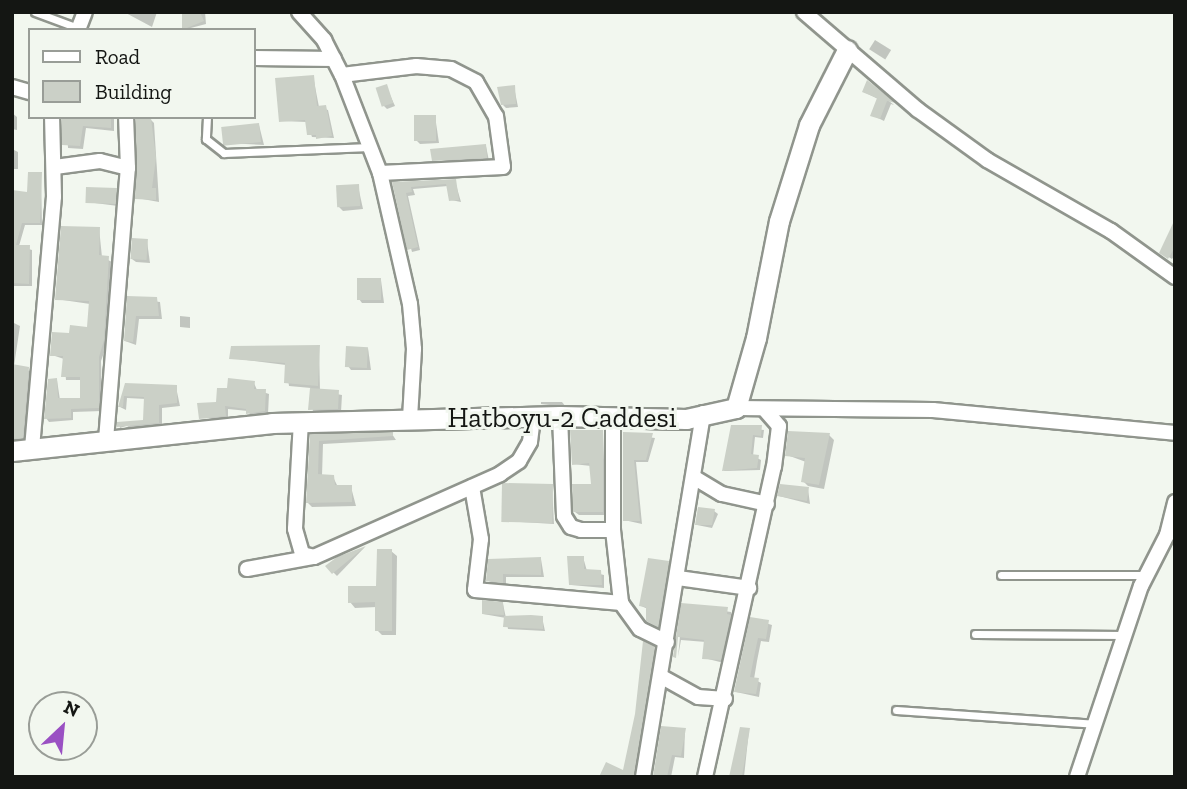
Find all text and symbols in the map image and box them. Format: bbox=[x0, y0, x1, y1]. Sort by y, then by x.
legend bbox=[28, 28, 256, 119]
text: Road bbox=[95, 44, 140, 69]
text: Building bbox=[95, 79, 172, 104]
street label: Hatboyu-2 Caddesi bbox=[447, 401, 677, 435]
north arrow bbox=[28, 691, 98, 761]
text: N bbox=[60, 695, 83, 722]

